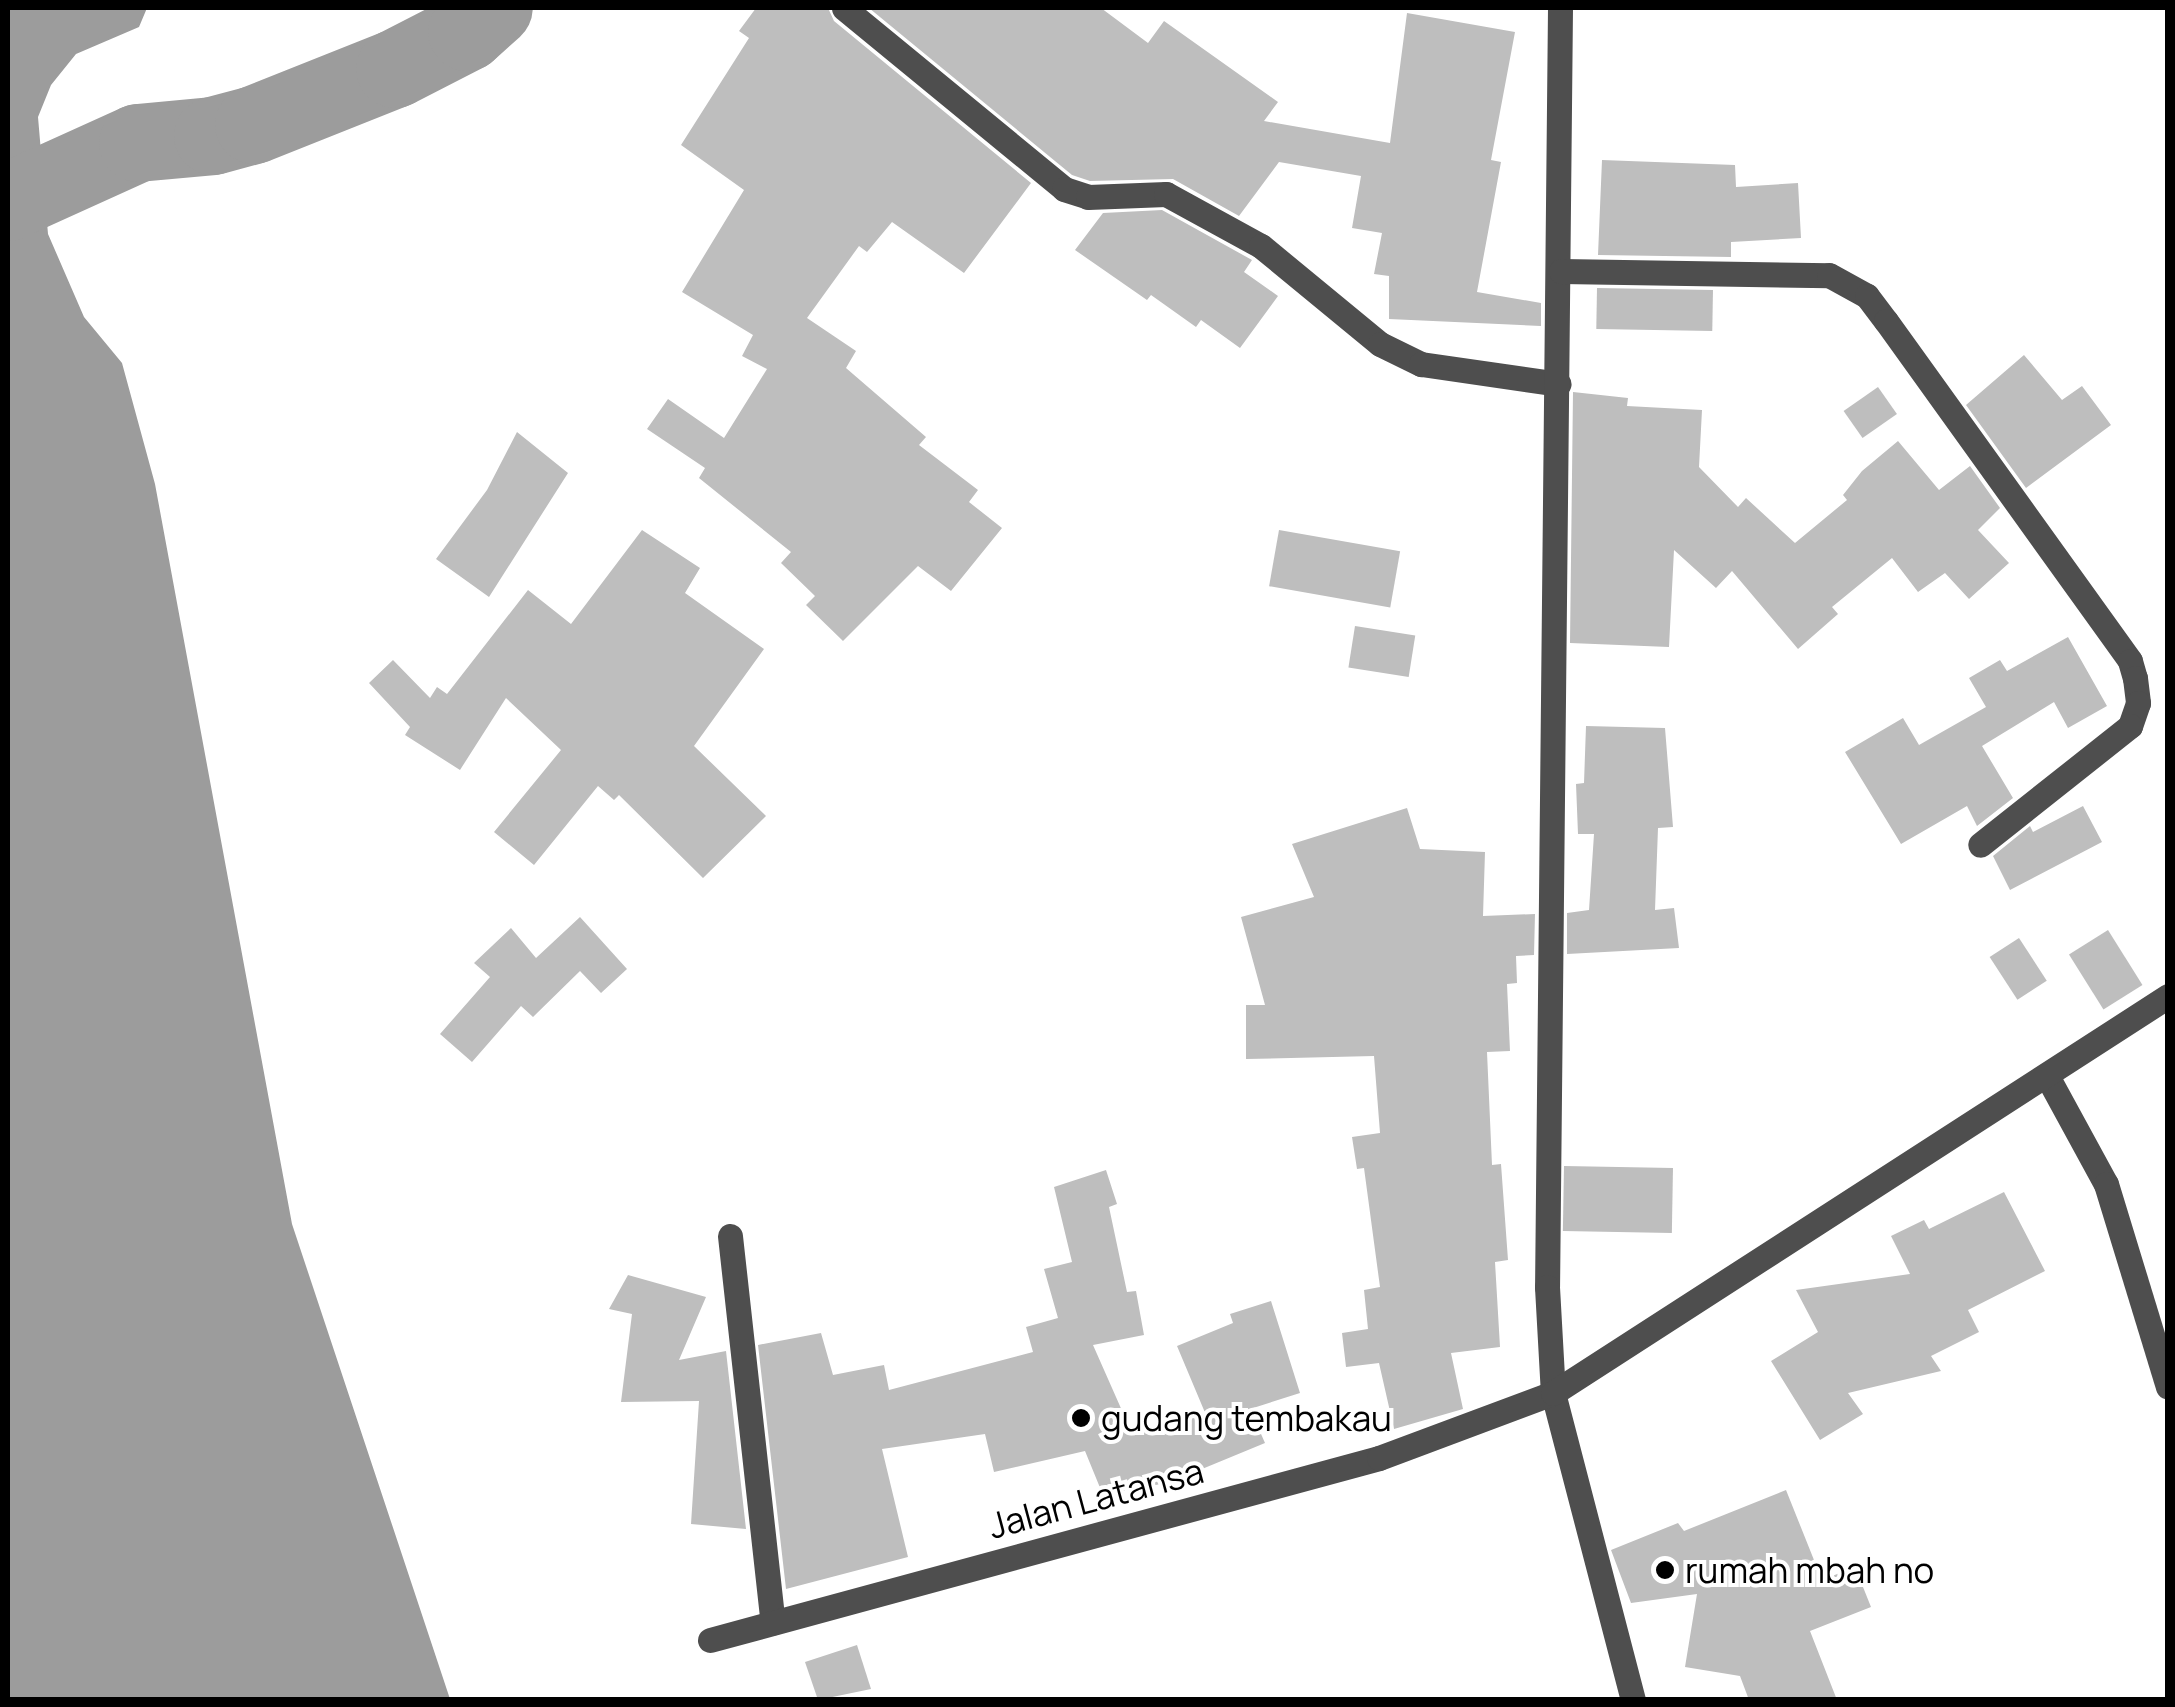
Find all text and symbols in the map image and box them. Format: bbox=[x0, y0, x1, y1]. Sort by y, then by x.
place label: gudang tembakau bbox=[1101, 1397, 1392, 1439]
marker: gudang tembakau bbox=[1070, 1407, 1092, 1429]
street label: Jalan Latansa bbox=[984, 1449, 1208, 1547]
place label: rumah mbah no bbox=[1685, 1549, 1934, 1591]
marker: rumah mbah no bbox=[1654, 1559, 1676, 1581]

